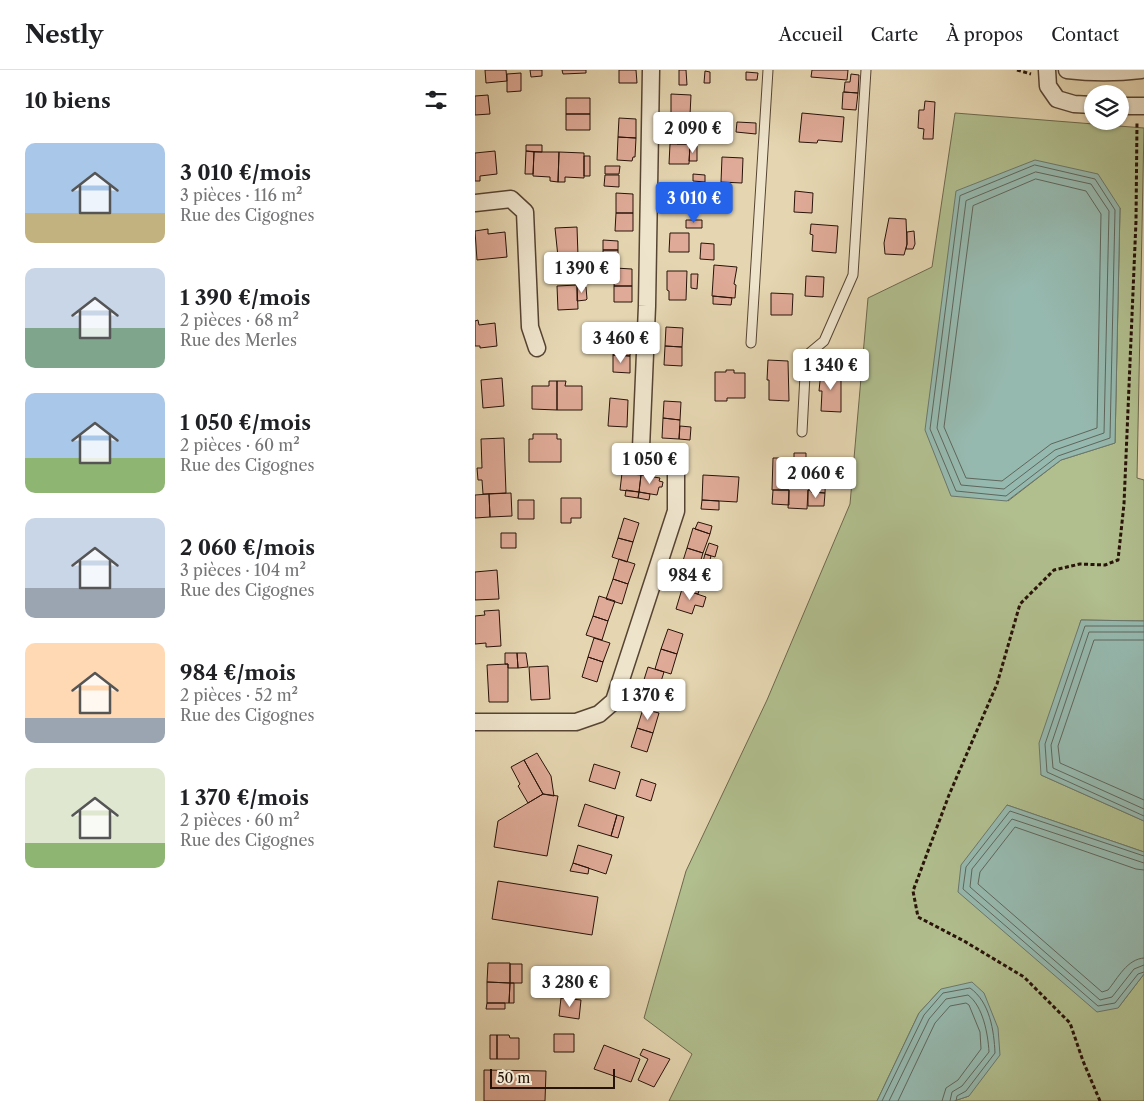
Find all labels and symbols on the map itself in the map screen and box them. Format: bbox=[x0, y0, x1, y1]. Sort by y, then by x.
pin: 2 090 € bbox=[647, 112, 739, 154]
pin: 3 010 € bbox=[648, 182, 740, 224]
pin: 1 390 € bbox=[536, 252, 628, 294]
pin: 3 460 € bbox=[575, 322, 667, 364]
pin: 1 340 € bbox=[785, 348, 877, 391]
pin: 1 050 € bbox=[604, 442, 696, 485]
pin: 2 060 € bbox=[770, 456, 862, 499]
pin: 984 € bbox=[655, 558, 725, 601]
pin: 1 370 € bbox=[602, 678, 694, 721]
pin: 3 280 € bbox=[524, 966, 616, 1008]
scale bar bbox=[490, 1066, 615, 1089]

